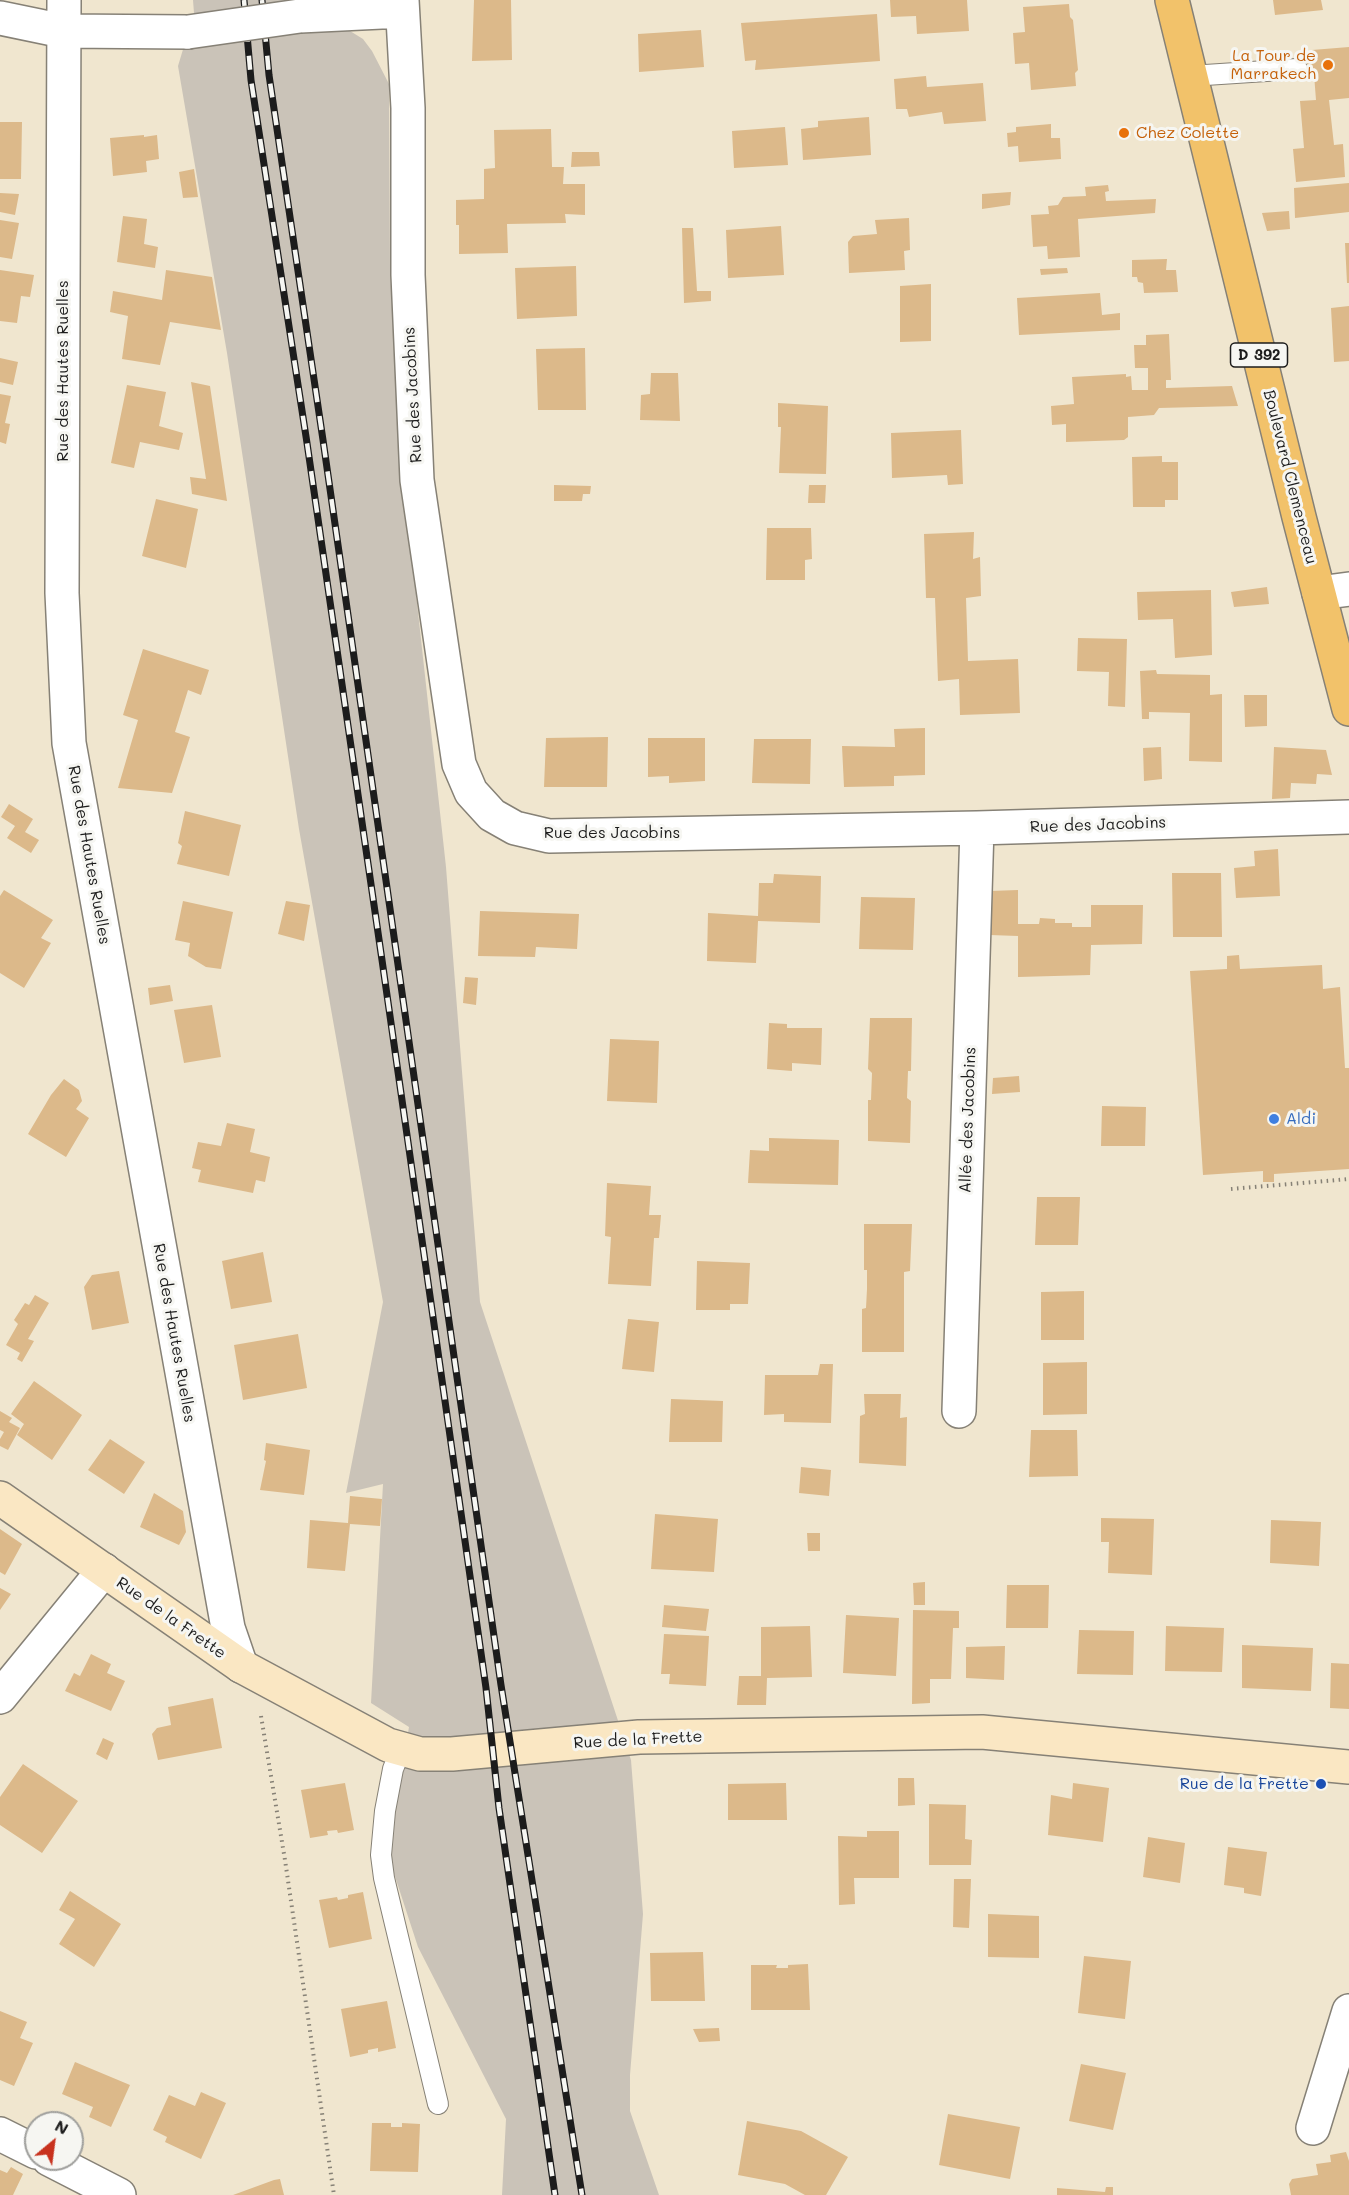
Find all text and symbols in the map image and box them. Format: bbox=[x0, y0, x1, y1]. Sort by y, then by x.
place label: La Tour de Marrakech bbox=[1230, 46, 1316, 84]
marker: La Tour de Marrakech bbox=[1321, 58, 1335, 72]
place label: Chez Colette bbox=[1136, 123, 1239, 143]
marker: Chez Colette bbox=[1117, 126, 1131, 140]
street label: Rue des Hautes Ruelles bbox=[53, 280, 73, 462]
street label: Rue des Jacobins bbox=[400, 326, 426, 464]
road number: D 392 bbox=[1230, 343, 1288, 367]
street label: Boulevard Clemenceau bbox=[1259, 388, 1321, 566]
street label: Rue des Hautes Ruelles bbox=[64, 764, 114, 946]
street label: Rue des Jacobins bbox=[1030, 813, 1166, 837]
street label: Rue des Jacobins bbox=[544, 823, 680, 843]
street label: Allée des Jacobins bbox=[956, 1047, 980, 1193]
place label: Aldi bbox=[1286, 1109, 1316, 1129]
marker: Aldi bbox=[1267, 1112, 1281, 1126]
street label: Rue des Hautes Ruelles bbox=[149, 1242, 199, 1424]
street label: Rue de la Frette bbox=[113, 1573, 229, 1663]
street label: Rue de la Frette bbox=[573, 1727, 703, 1753]
place label: Rue de la Frette bbox=[1180, 1774, 1309, 1794]
marker: Rue de la Frette bbox=[1314, 1777, 1328, 1791]
north arrow bbox=[24, 2111, 84, 2171]
text: N bbox=[52, 2114, 72, 2139]

